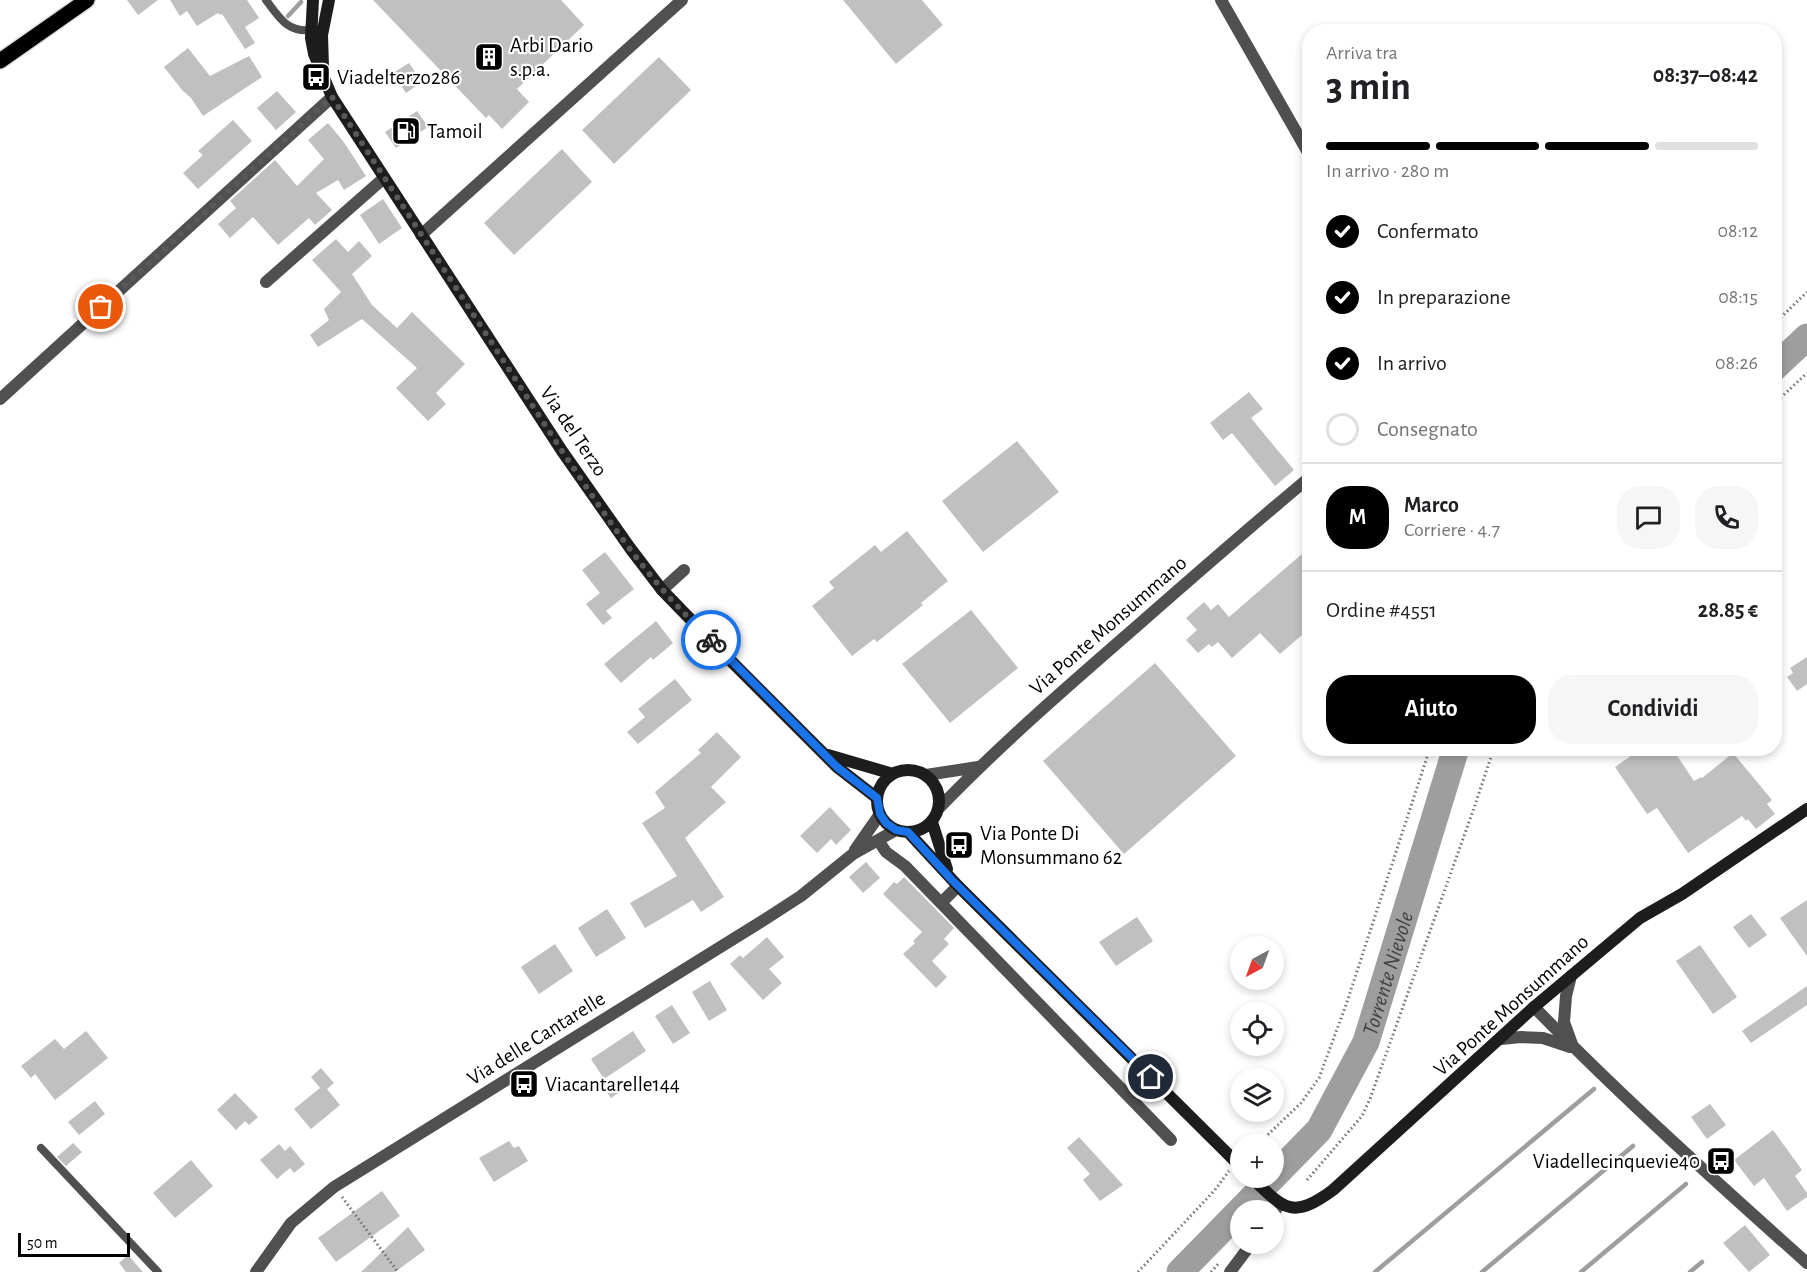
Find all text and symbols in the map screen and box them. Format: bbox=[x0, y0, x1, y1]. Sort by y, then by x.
place label: Arbi Dario s.p.a. bbox=[510, 35, 593, 80]
building icon: Arbi Dario s.p.a. bbox=[473, 41, 505, 73]
text: Arriva tra bbox=[1326, 43, 1398, 63]
bus stop icon: Viadelterzo286 bbox=[300, 61, 332, 93]
text: 08:37–08:42 bbox=[1653, 64, 1758, 86]
place label: Viadelterzo286 bbox=[337, 67, 460, 88]
text: 3 min bbox=[1326, 68, 1411, 107]
fuel station icon: Tamoil bbox=[390, 115, 422, 147]
place label: Tamoil bbox=[427, 121, 483, 142]
text: In arrivo · 280 m bbox=[1326, 161, 1449, 181]
icon: check bbox=[1326, 215, 1359, 248]
text: Confermato bbox=[1377, 220, 1479, 242]
text: 08:12 bbox=[1717, 221, 1758, 241]
pin bbox=[75, 281, 126, 332]
icon: check bbox=[1326, 281, 1359, 314]
text: In preparazione bbox=[1377, 286, 1511, 308]
text: 08:15 bbox=[1718, 287, 1758, 307]
icon: bag bbox=[84, 290, 117, 323]
icon: check bbox=[1326, 347, 1359, 380]
text: In arrivo bbox=[1377, 352, 1447, 374]
text: 08:26 bbox=[1715, 353, 1758, 373]
street label: Via del Terzo bbox=[536, 383, 611, 480]
text: Consegnato bbox=[1377, 418, 1478, 440]
button: chat bbox=[1617, 486, 1680, 549]
button: phone bbox=[1695, 486, 1758, 549]
text: Marco bbox=[1404, 494, 1459, 516]
text: M bbox=[1349, 506, 1366, 528]
text: Corriere · 4.7 bbox=[1404, 520, 1500, 540]
street label: Via Ponte Monsummano bbox=[1026, 552, 1191, 699]
text: Ordine #4551 bbox=[1326, 599, 1437, 621]
text: 28.85 € bbox=[1698, 599, 1758, 621]
courier bbox=[681, 610, 741, 670]
icon: bike bbox=[695, 624, 728, 657]
button: Aiuto bbox=[1326, 675, 1536, 744]
button: Condividi bbox=[1548, 675, 1758, 744]
place label: Via Ponte Di Monsummano 62 bbox=[980, 823, 1122, 868]
bus stop icon: Via Ponte Di Monsummano 62 bbox=[943, 829, 975, 861]
water label: Torrente Nievole bbox=[1359, 909, 1417, 1038]
street label: Via Ponte Monsummano bbox=[1430, 931, 1593, 1080]
north arrow bbox=[1230, 936, 1284, 990]
map controls bbox=[1230, 936, 1284, 1254]
street label: Via delle Cantarelle bbox=[464, 988, 609, 1089]
button: locate bbox=[1230, 1002, 1284, 1056]
pin bbox=[1125, 1051, 1176, 1102]
icon: home bbox=[1134, 1060, 1167, 1093]
bus stop icon: Viacantarelle144 bbox=[508, 1068, 540, 1100]
button: layers bbox=[1230, 1068, 1284, 1122]
place label: Viacantarelle144 bbox=[545, 1074, 680, 1095]
button: + bbox=[1230, 1134, 1284, 1188]
bus stop icon: Viadellecinquevie40 bbox=[1705, 1145, 1737, 1177]
place label: Viadellecinquevie40 bbox=[1533, 1151, 1700, 1172]
button: − bbox=[1230, 1200, 1284, 1254]
scale bar bbox=[18, 1230, 130, 1258]
text: 50 m bbox=[27, 1235, 58, 1251]

